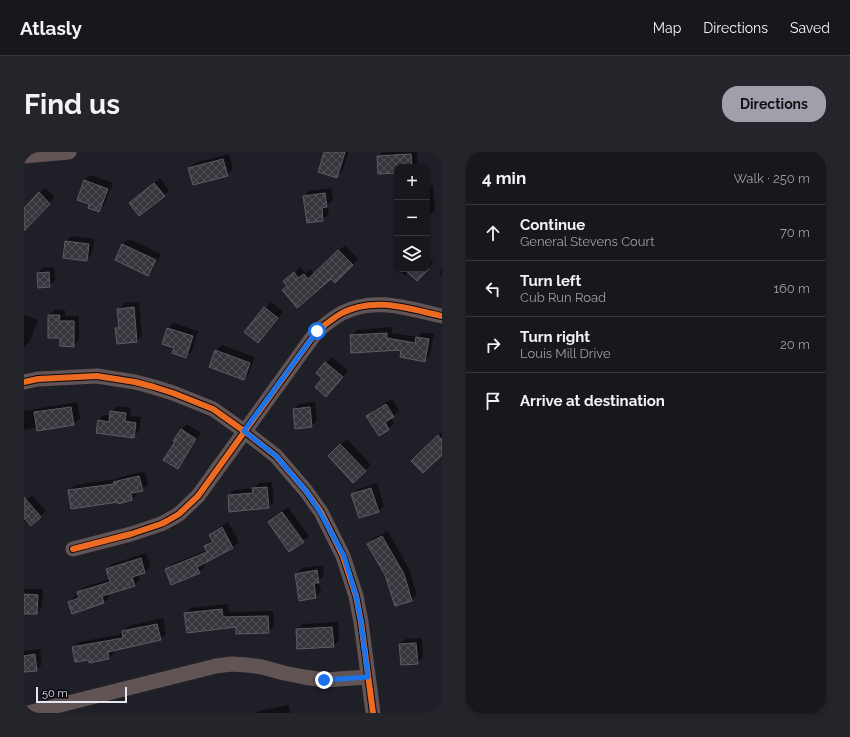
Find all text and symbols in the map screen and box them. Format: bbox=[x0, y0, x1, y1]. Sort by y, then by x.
text: Atlasly bbox=[20, 17, 82, 39]
text: Map bbox=[653, 20, 681, 36]
text: Directions bbox=[703, 20, 768, 36]
text: Saved bbox=[790, 20, 830, 36]
button: Directions bbox=[722, 86, 826, 122]
text: Find us bbox=[24, 88, 120, 121]
map controls bbox=[394, 164, 430, 272]
button: + bbox=[394, 164, 430, 200]
text: 4 min bbox=[482, 168, 526, 188]
text: Walk · 250 m bbox=[733, 171, 810, 186]
button: − bbox=[394, 200, 430, 236]
text: Continue bbox=[520, 216, 585, 234]
icon: ahead bbox=[482, 222, 504, 244]
text: 70 m bbox=[780, 225, 810, 240]
text: General Stevens Court bbox=[520, 234, 655, 249]
button: layers bbox=[394, 236, 430, 272]
text: Turn left bbox=[520, 272, 581, 290]
icon: left bbox=[482, 278, 504, 300]
text: 160 m bbox=[773, 281, 810, 296]
text: Cub Run Road bbox=[520, 290, 606, 305]
route start bbox=[308, 322, 326, 340]
text: Turn right bbox=[520, 328, 590, 346]
icon: right bbox=[482, 334, 504, 356]
text: 20 m bbox=[780, 337, 810, 352]
text: Louis Mill Drive bbox=[520, 346, 611, 361]
icon: arrive bbox=[482, 390, 504, 412]
text: Arrive at destination bbox=[520, 392, 665, 410]
route end bbox=[315, 671, 333, 689]
scale bar bbox=[36, 685, 127, 704]
text: 50 m bbox=[42, 687, 68, 700]

